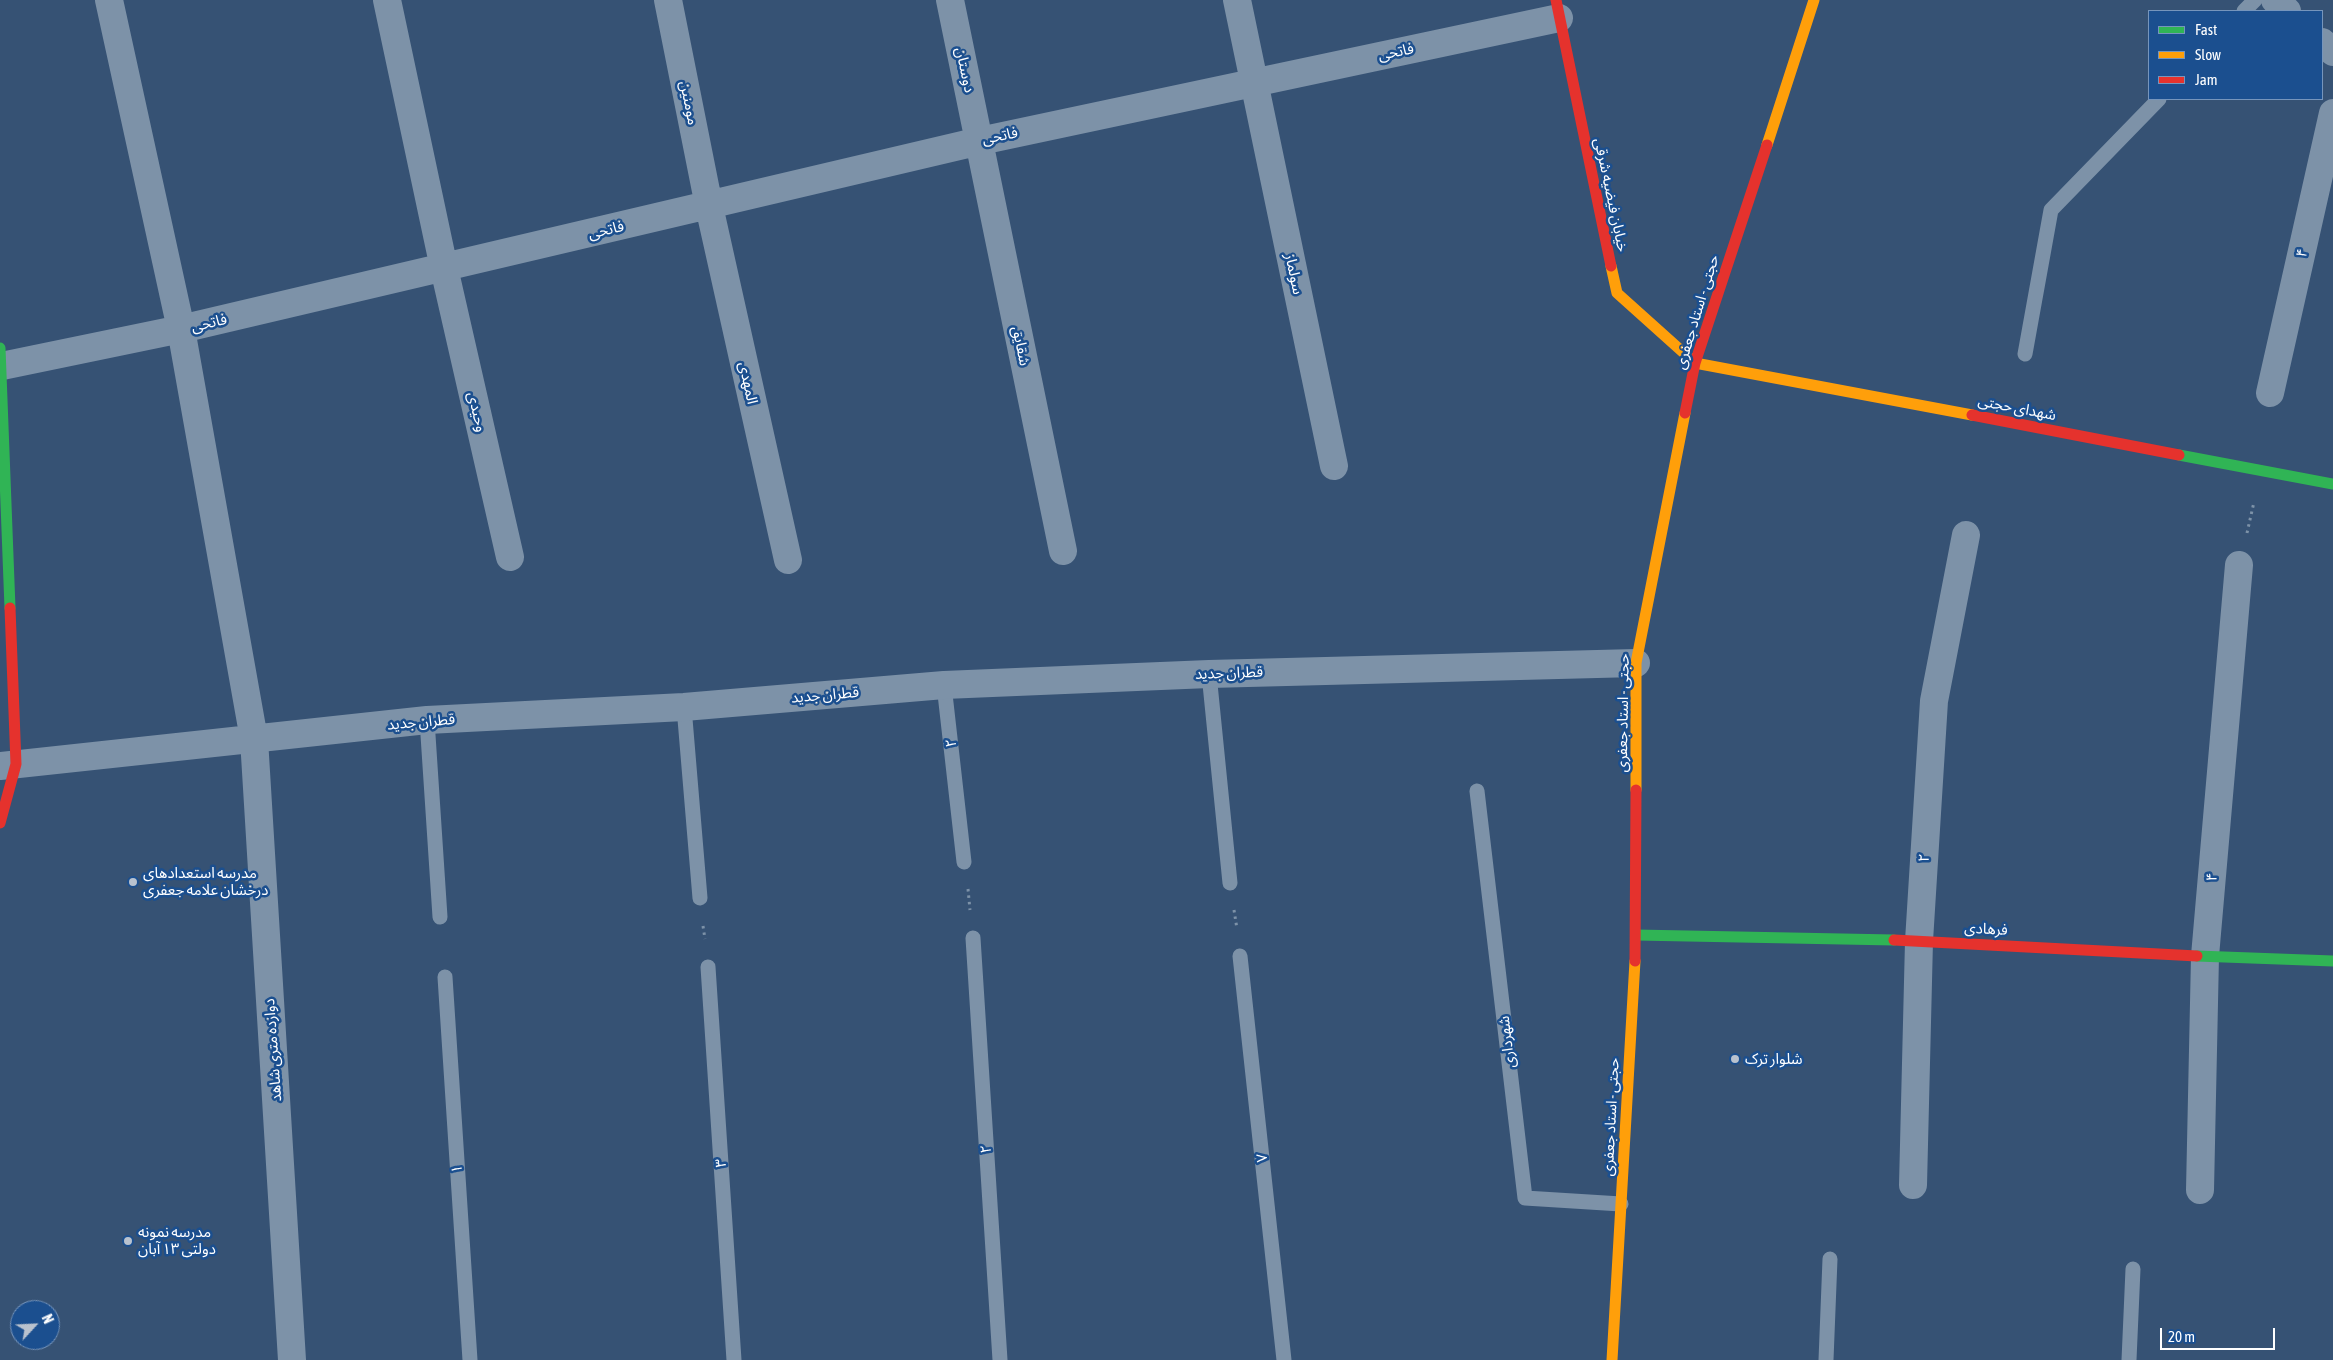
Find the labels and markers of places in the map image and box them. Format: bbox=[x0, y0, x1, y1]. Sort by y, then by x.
place label: مدرسه استعدادهای درخشان علامه جعفری bbox=[143, 864, 269, 899]
marker: مدرسه استعدادهای درخشان علامه جعفری bbox=[127, 876, 139, 888]
place label: شلوار ترک bbox=[1745, 1050, 1802, 1068]
marker: شلوار ترک bbox=[1729, 1053, 1741, 1065]
place label: مدرسه نمونه دولتی ۱۳ آبان bbox=[138, 1223, 216, 1258]
marker: مدرسه نمونه دولتی ۱۳ آبان bbox=[122, 1235, 134, 1247]

